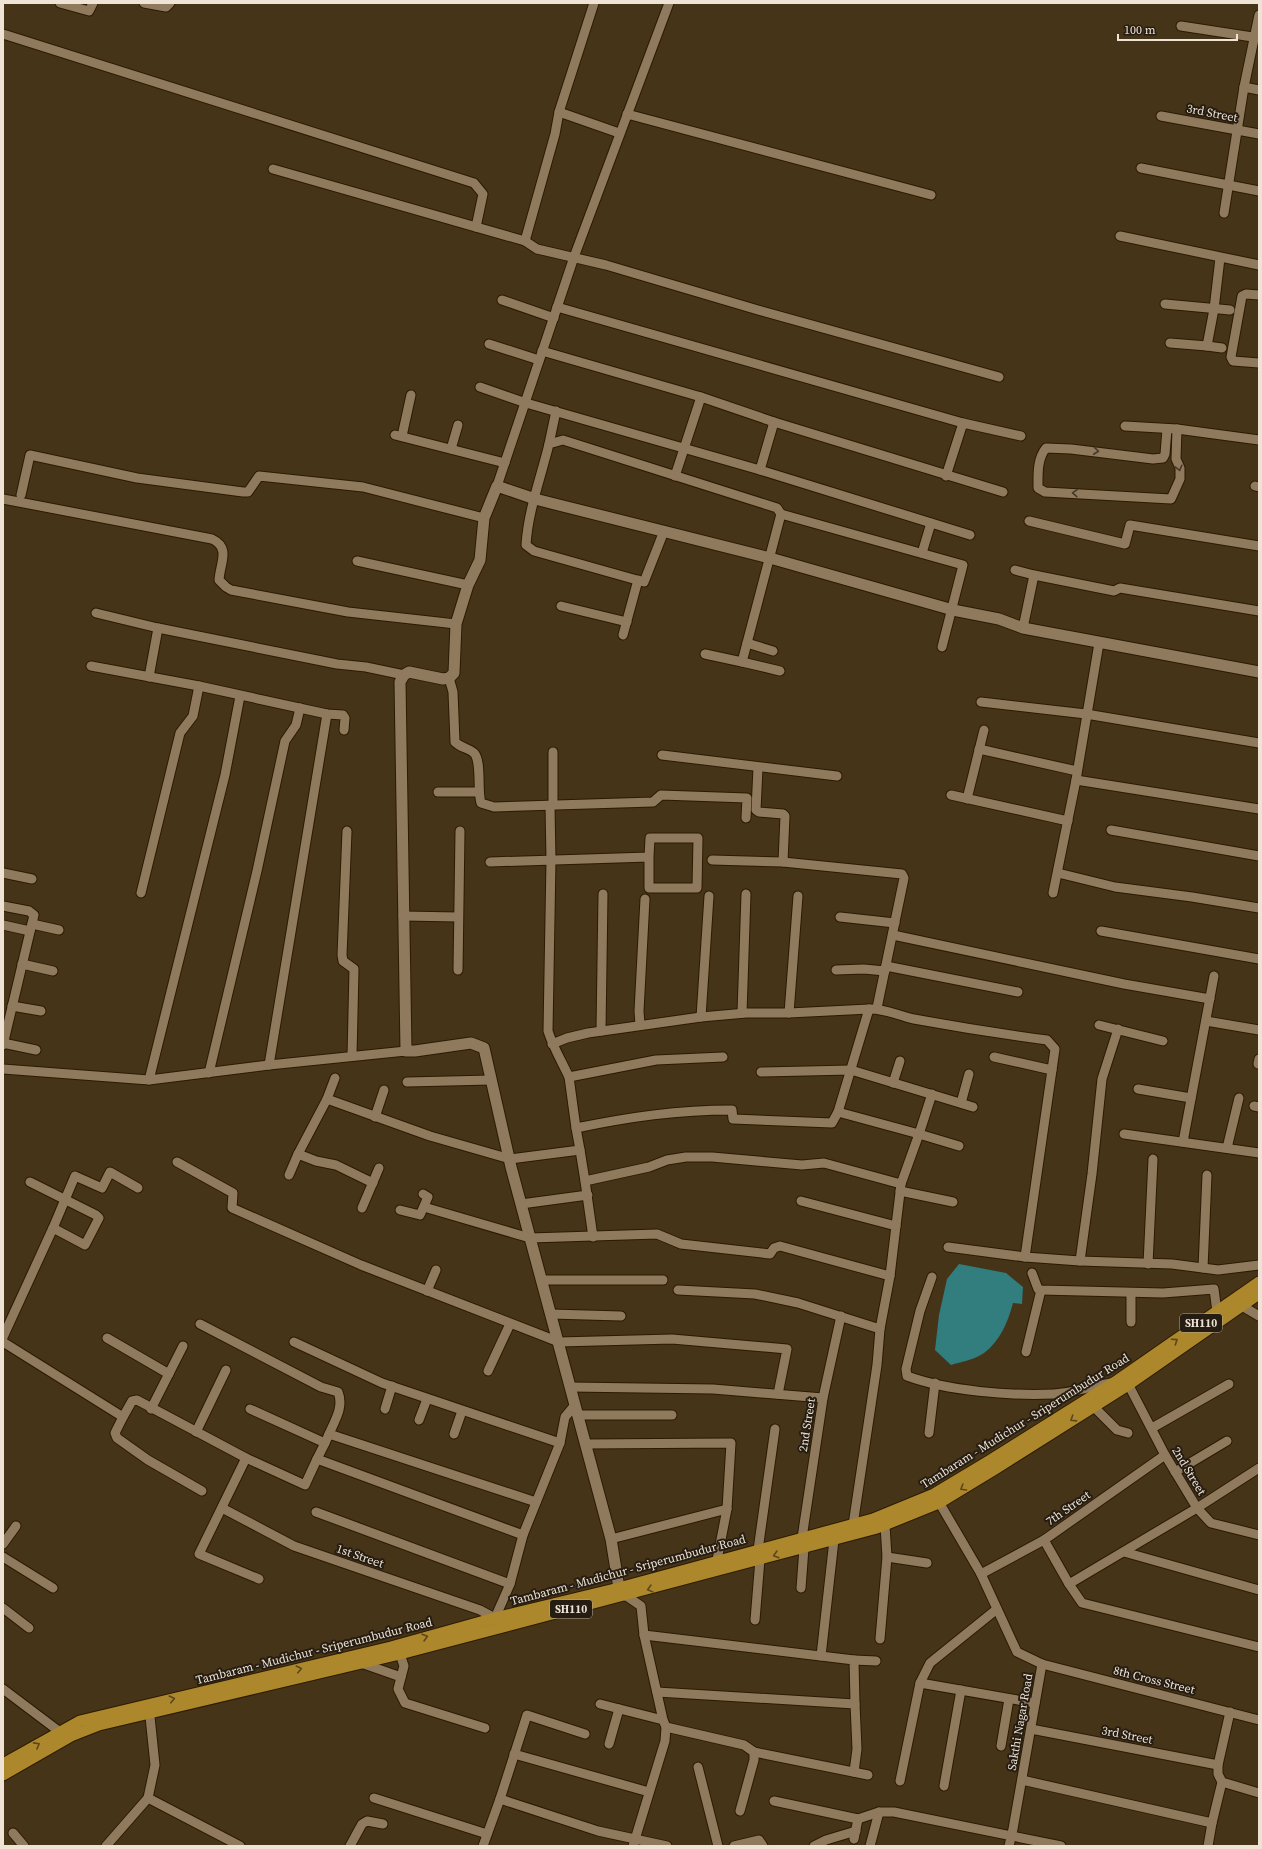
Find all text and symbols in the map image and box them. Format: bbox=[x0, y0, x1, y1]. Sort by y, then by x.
scale bar bbox=[1118, 16, 1237, 42]
text: 100 m bbox=[1124, 22, 1156, 38]
street label: 3rd Street bbox=[1185, 100, 1239, 126]
one-way arrow bbox=[1093, 447, 1099, 456]
one-way arrow bbox=[1174, 464, 1182, 471]
one-way arrow bbox=[1072, 488, 1078, 497]
road number: SH110 bbox=[1180, 1314, 1222, 1332]
one-way arrow bbox=[1171, 1338, 1178, 1346]
street label: Tambaram - Mudichur - Sriperumbudur Road bbox=[918, 1350, 1132, 1492]
street label: 2nd Street bbox=[795, 1397, 819, 1453]
one-way arrow bbox=[1070, 1415, 1077, 1422]
street label: 2nd Street bbox=[1168, 1444, 1210, 1498]
one-way arrow bbox=[960, 1484, 967, 1491]
street label: 7th Street bbox=[1043, 1487, 1094, 1529]
street label: Tambaram - Mudichur - Sriperumbudur Road bbox=[509, 1531, 748, 1609]
street label: 1st Street bbox=[334, 1540, 386, 1572]
one-way arrow bbox=[773, 1550, 780, 1559]
one-way arrow bbox=[647, 1584, 654, 1593]
road number: SH110 bbox=[550, 1600, 592, 1618]
street label: Tambaram - Mudichur - Sriperumbudur Road bbox=[194, 1614, 434, 1688]
one-way arrow bbox=[421, 1633, 428, 1642]
street label: 8th Cross Street bbox=[1112, 1662, 1196, 1698]
one-way arrow bbox=[296, 1665, 302, 1673]
street label: Sakthi Nagar Road bbox=[1004, 1672, 1036, 1772]
one-way arrow bbox=[169, 1695, 175, 1703]
street label: 3rd Street bbox=[1100, 1722, 1154, 1748]
one-way arrow bbox=[33, 1742, 40, 1749]

